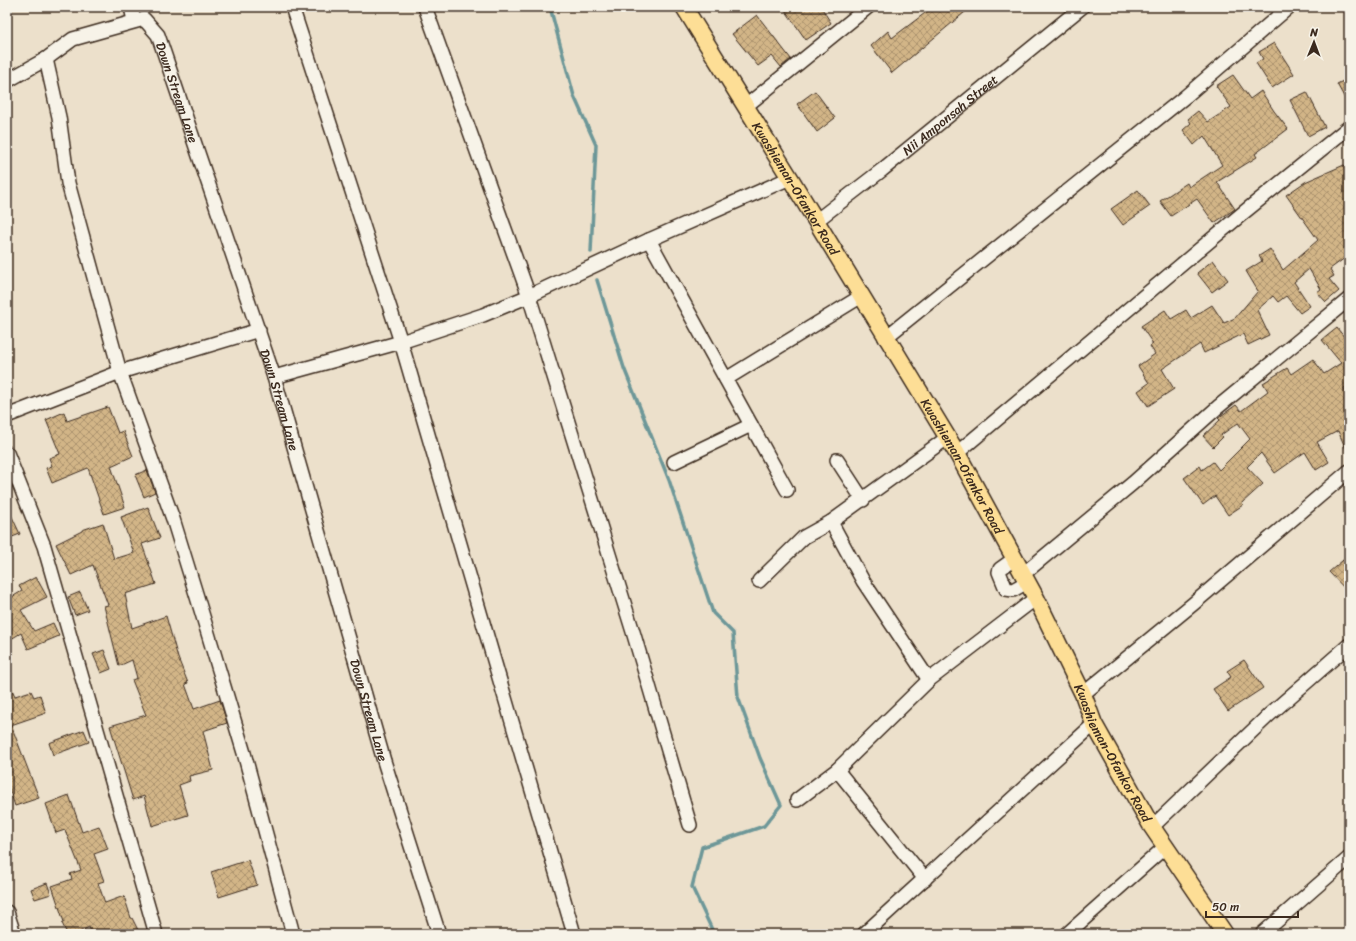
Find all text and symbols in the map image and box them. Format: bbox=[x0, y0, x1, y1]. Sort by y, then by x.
north arrow bbox=[1294, 22, 1334, 62]
text: N bbox=[1309, 23, 1319, 42]
street label: Down Stream Lane bbox=[150, 39, 205, 146]
street label: Nii Amponsah Street bbox=[897, 68, 1003, 161]
street label: Kwashieman-Ofankor Road bbox=[746, 117, 846, 261]
street label: Down Stream Lane bbox=[254, 346, 306, 454]
street label: Kwashieman-Ofankor Road bbox=[915, 394, 1011, 539]
street label: Down Stream Lane bbox=[344, 656, 395, 764]
street label: Kwashieman-Ofankor Road bbox=[1068, 679, 1159, 827]
scale bar bbox=[1206, 893, 1298, 919]
text: 50 m bbox=[1212, 896, 1239, 918]

